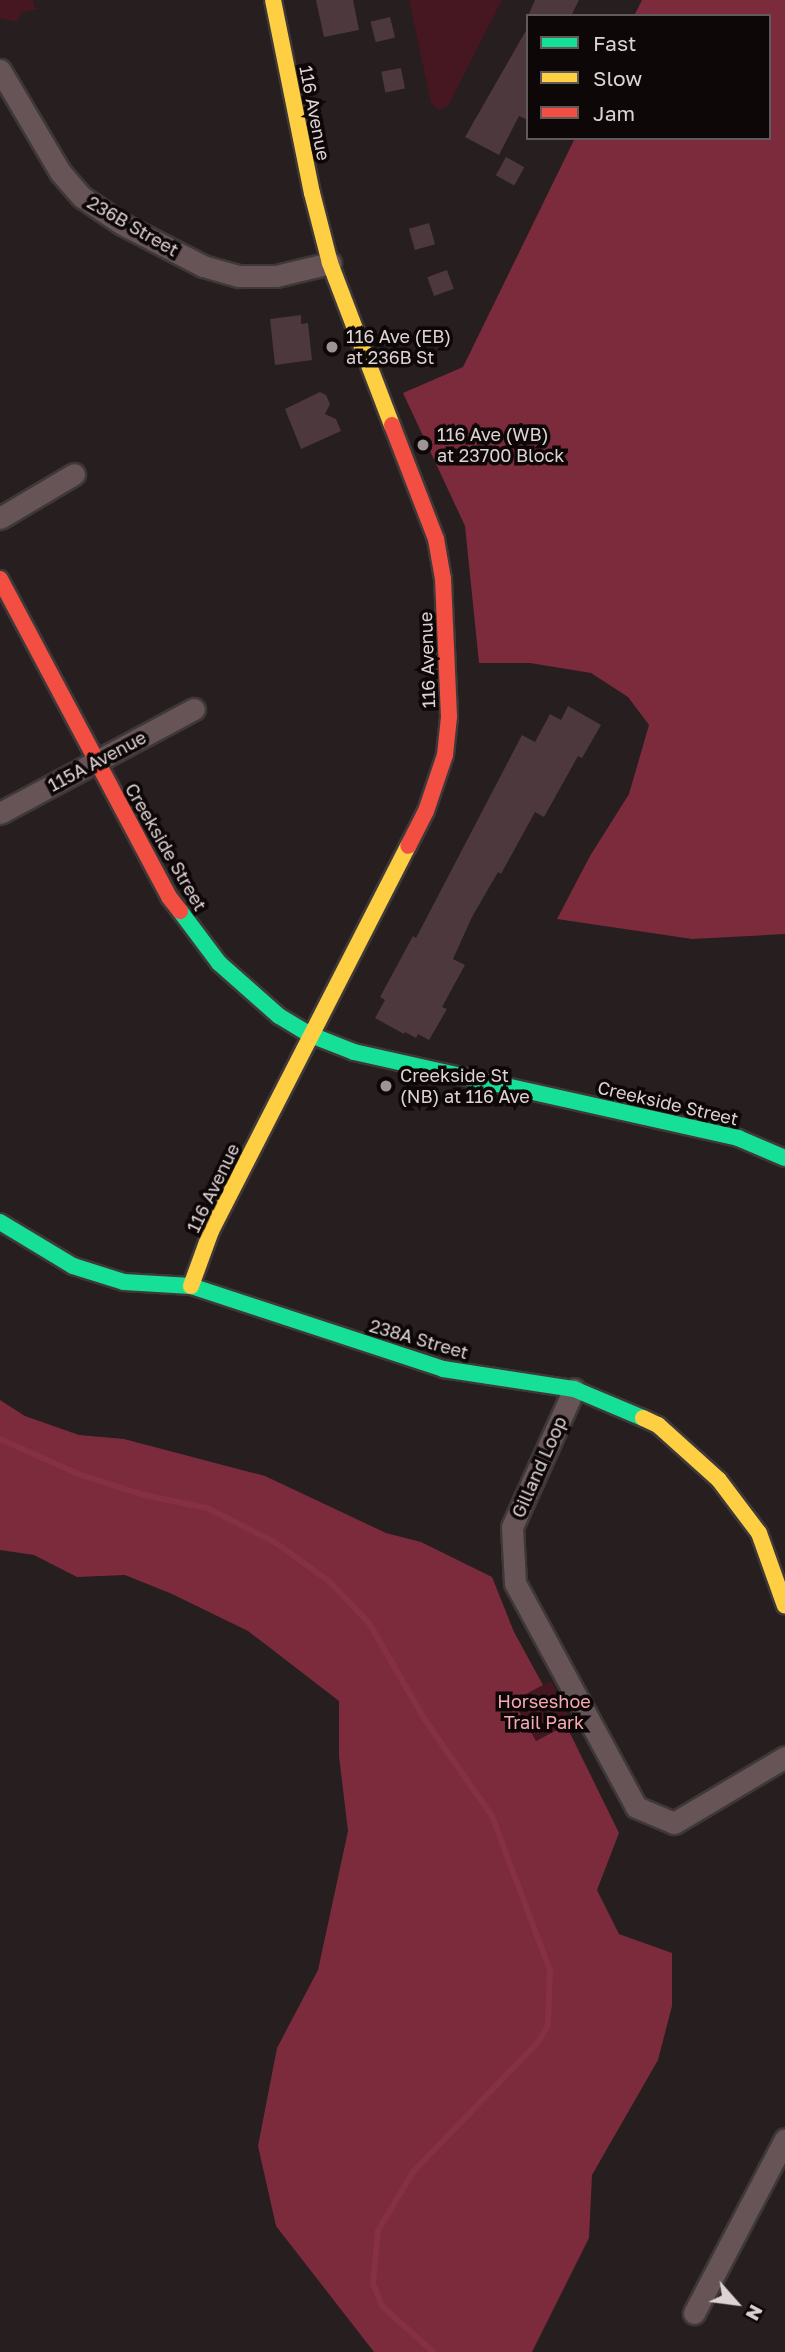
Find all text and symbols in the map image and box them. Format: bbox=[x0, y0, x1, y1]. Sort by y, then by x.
legend bbox=[526, 14, 771, 140]
text: Fast bbox=[593, 30, 636, 56]
street label: 116 Avenue bbox=[295, 64, 335, 162]
text: Slow bbox=[593, 65, 642, 91]
text: Jam bbox=[593, 100, 635, 126]
street label: 236B Street bbox=[84, 191, 182, 261]
place label: 116 Ave (EB) at 236B St bbox=[346, 326, 451, 368]
marker: 116 Ave (EB) at 236B St bbox=[324, 339, 340, 355]
place label: 116 Ave (WB) at 23700 Block bbox=[437, 424, 564, 466]
marker: 116 Ave (WB) at 23700 Block bbox=[415, 437, 431, 453]
street label: 116 Avenue bbox=[415, 611, 439, 709]
street label: 115A Avenue bbox=[44, 726, 150, 796]
street label: Creekside Street bbox=[121, 779, 211, 915]
place label: Creekside St (NB) at 116 Ave bbox=[400, 1065, 530, 1108]
street label: Creekside Street bbox=[596, 1076, 740, 1130]
marker: Creekside St (NB) at 116 Ave bbox=[378, 1078, 394, 1094]
street label: 116 Avenue bbox=[182, 1140, 244, 1236]
street label: 238A Street bbox=[367, 1315, 471, 1363]
street label: Gilland Loop bbox=[507, 1413, 571, 1521]
park label: Horseshoe Trail Park bbox=[497, 1691, 591, 1734]
north arrow bbox=[701, 2268, 771, 2338]
text: N bbox=[741, 2301, 769, 2325]

